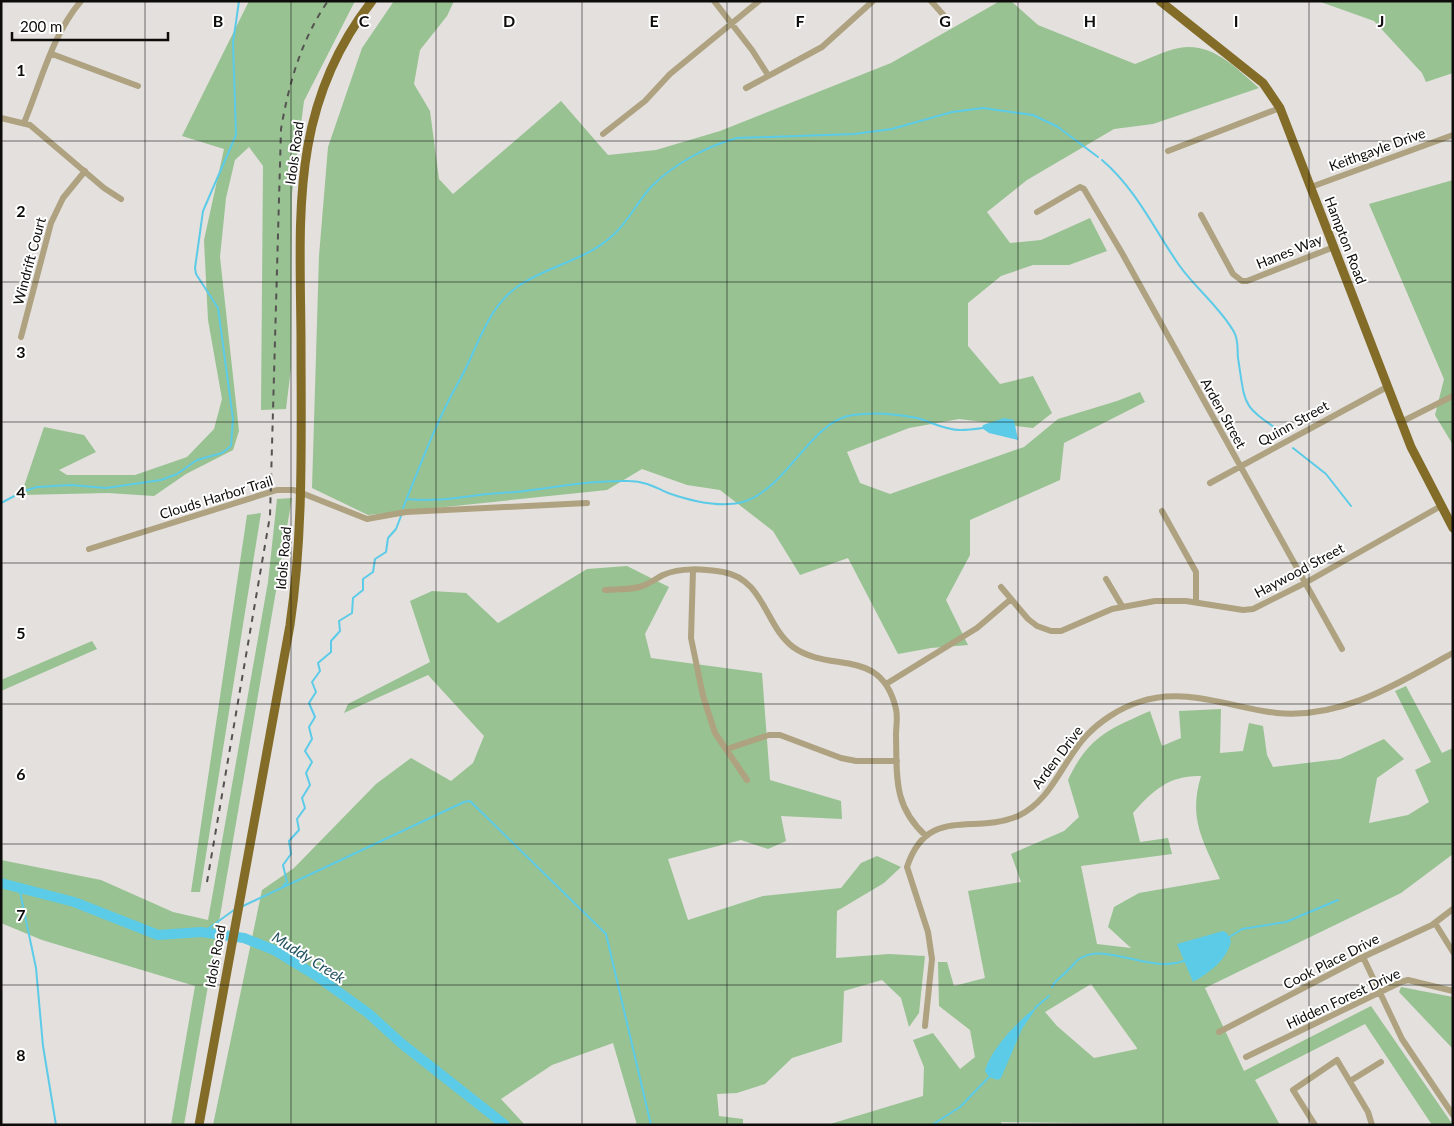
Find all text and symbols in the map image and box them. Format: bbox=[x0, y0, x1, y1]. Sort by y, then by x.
scale bar bbox=[12, 10, 169, 42]
text: B bbox=[213, 11, 223, 30]
text: C bbox=[359, 11, 370, 30]
text: D bbox=[503, 11, 515, 30]
text: E bbox=[649, 11, 659, 30]
text: F bbox=[795, 11, 805, 30]
text: G bbox=[939, 11, 951, 30]
text: H bbox=[1084, 11, 1096, 30]
text: I bbox=[1234, 11, 1238, 30]
text: J bbox=[1378, 11, 1384, 30]
text: 200 m bbox=[20, 17, 62, 35]
text: 1 bbox=[16, 60, 26, 79]
street label: Idols Road bbox=[281, 120, 307, 186]
street label: Keithgayle Drive bbox=[1327, 124, 1427, 174]
street label: Hampton Road bbox=[1322, 194, 1370, 286]
text: 2 bbox=[16, 201, 26, 220]
street label: Windrift Court bbox=[9, 215, 49, 307]
street label: Hanes Way bbox=[1253, 230, 1325, 272]
text: 3 bbox=[16, 342, 26, 361]
street label: Arden Street bbox=[1198, 375, 1250, 451]
street label: Quinn Street bbox=[1255, 397, 1331, 449]
street label: Clouds Harbor Trail bbox=[157, 472, 275, 522]
text: 4 bbox=[16, 482, 26, 501]
street label: Idols Road bbox=[272, 526, 294, 590]
street label: Haywood Street bbox=[1251, 539, 1347, 601]
text: 5 bbox=[16, 623, 26, 642]
street label: Arden Drive bbox=[1028, 722, 1086, 792]
text: 6 bbox=[16, 764, 26, 783]
text: 7 bbox=[16, 905, 26, 924]
street label: Idols Road bbox=[201, 923, 229, 989]
water label: Muddy Creek bbox=[269, 927, 350, 987]
street label: Cook Place Drive bbox=[1280, 930, 1382, 992]
street label: Hidden Forest Drive bbox=[1283, 964, 1403, 1032]
text: 8 bbox=[16, 1045, 26, 1064]

